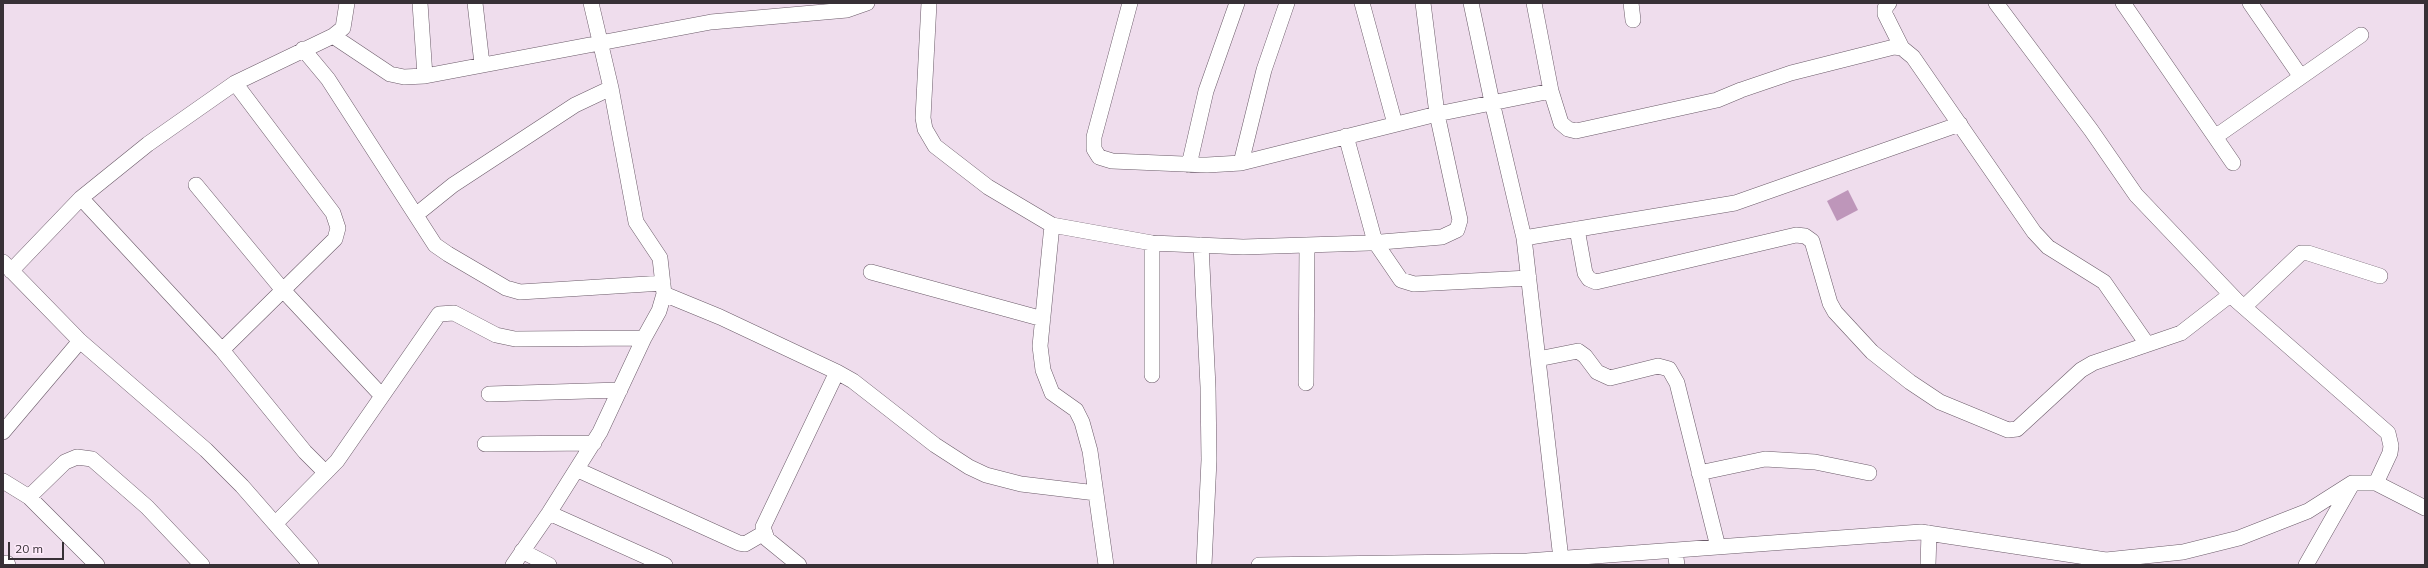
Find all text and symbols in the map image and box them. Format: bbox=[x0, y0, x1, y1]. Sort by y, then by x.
scale bar bbox=[10, 534, 66, 560]
text: 20 m bbox=[15, 541, 43, 556]

